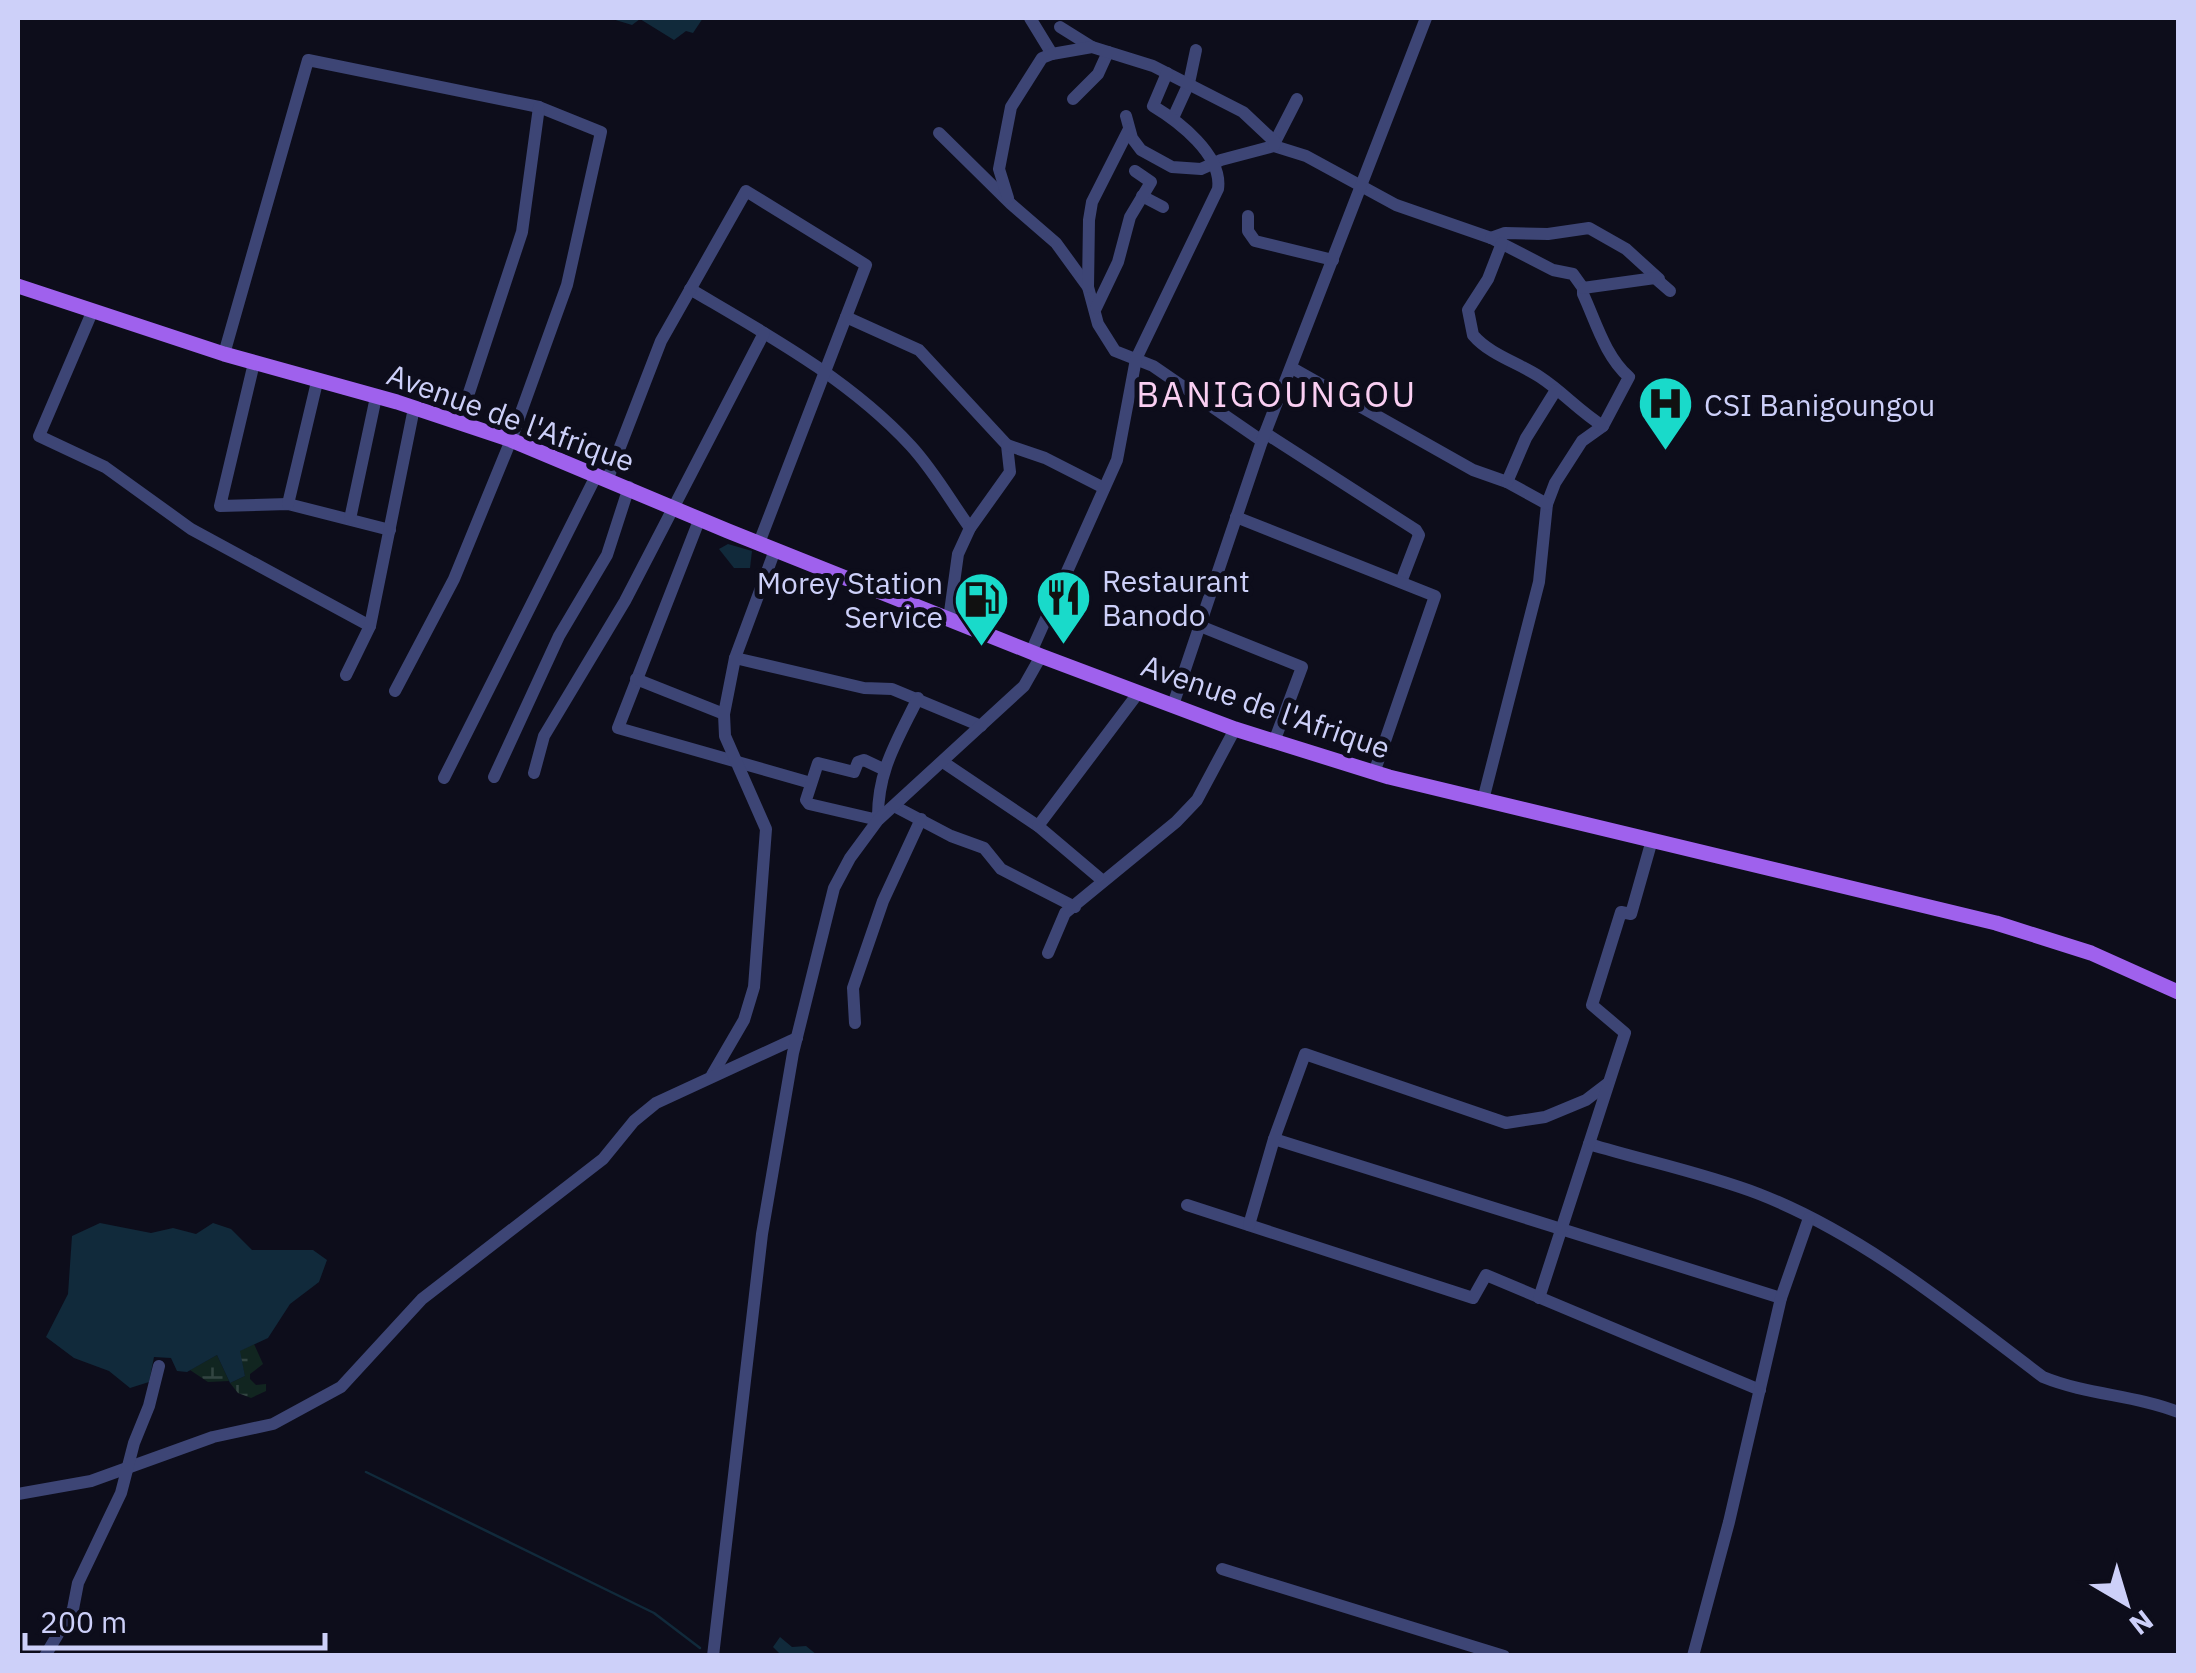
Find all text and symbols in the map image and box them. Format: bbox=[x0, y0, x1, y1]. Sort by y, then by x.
street label: Avenue de l'Afrique bbox=[382, 354, 640, 480]
district label: BANIGOUNGOU bbox=[1136, 371, 1418, 417]
hospital icon: CSI Banigoungou bbox=[1635, 374, 1695, 453]
place label: CSI Banigoungou bbox=[1704, 385, 1935, 424]
place label: Restaurant Banodo bbox=[1102, 561, 1250, 634]
place label: Morey Station Service bbox=[757, 563, 943, 636]
restaurant icon: Restaurant Banodo bbox=[1033, 567, 1093, 646]
fuel station icon: Morey Station Service bbox=[952, 569, 1012, 648]
street label: Avenue de l'Afrique bbox=[1136, 645, 1396, 767]
north arrow bbox=[2076, 1553, 2176, 1653]
scale bar bbox=[25, 1588, 325, 1650]
text: 200 m bbox=[40, 1602, 127, 1641]
text: N bbox=[2122, 1602, 2161, 1644]

